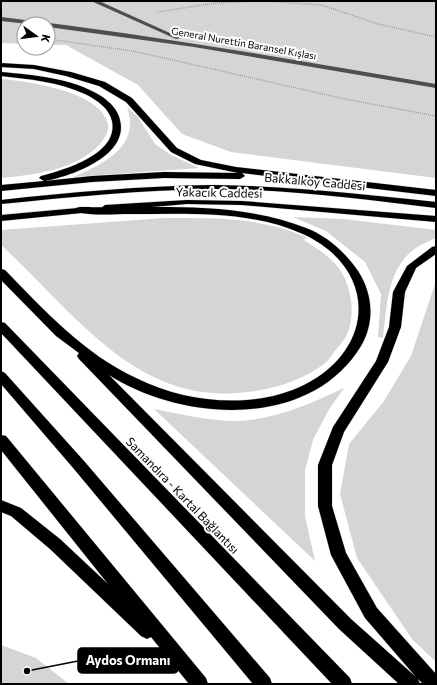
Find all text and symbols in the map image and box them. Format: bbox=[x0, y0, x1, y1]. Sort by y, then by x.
north arrow bbox=[16, 16, 56, 56]
street label: General Nurettin Baransel Kışlası bbox=[170, 24, 318, 62]
text: K bbox=[39, 33, 53, 44]
street label: Bakkalköy Caddesi bbox=[264, 170, 366, 192]
street label: Yakacık Caddesi bbox=[176, 184, 262, 200]
street label: Samandıra - Kartal Bağlantısı bbox=[124, 434, 242, 556]
callout: Aydos Ormanı bbox=[78, 648, 178, 673]
text: Aydos Ormanı bbox=[86, 652, 170, 668]

